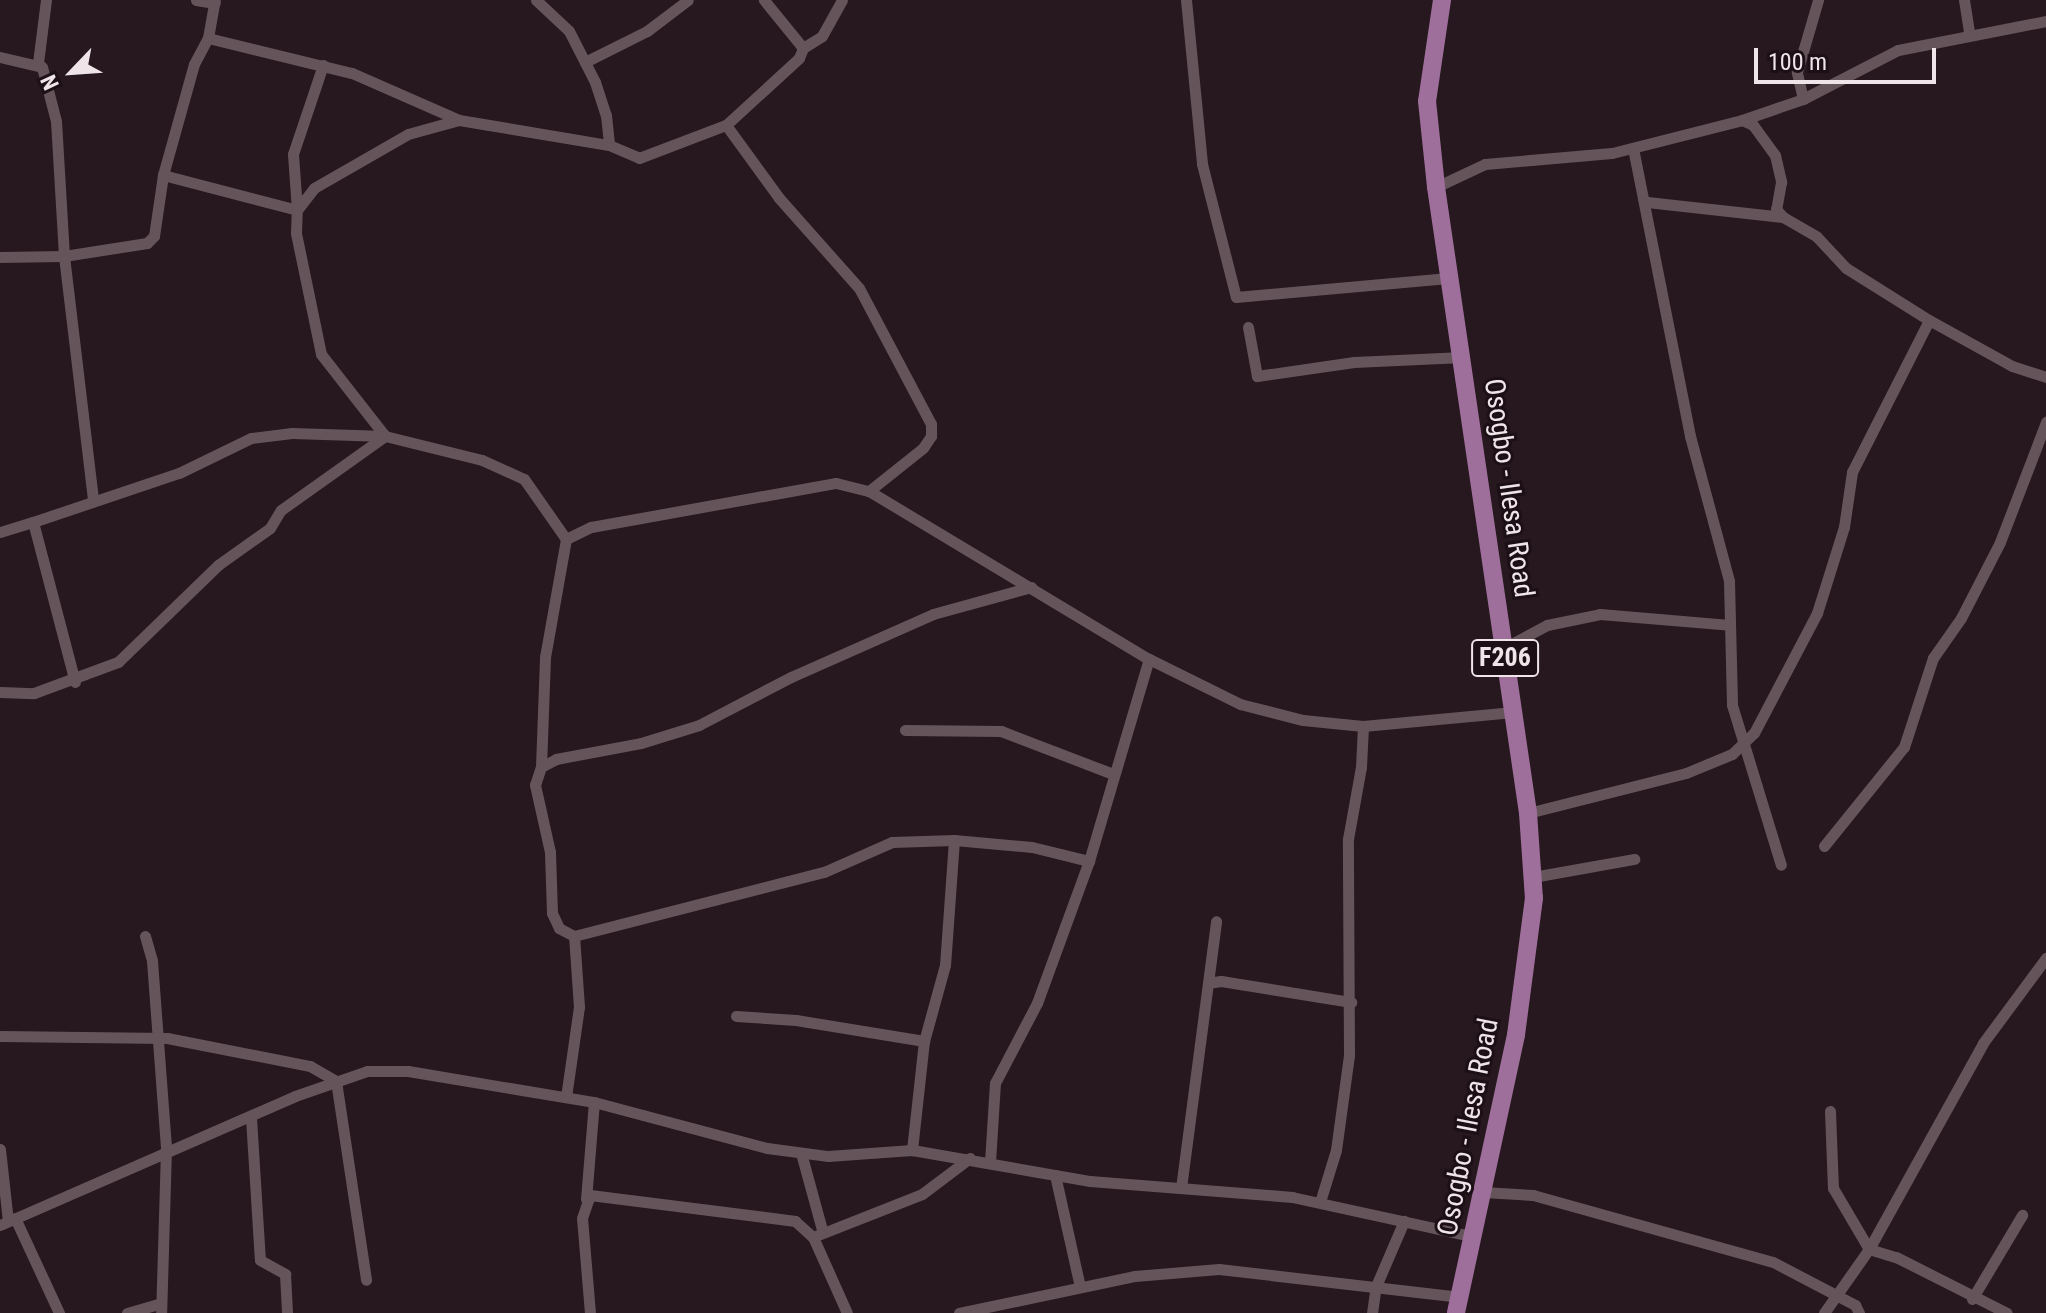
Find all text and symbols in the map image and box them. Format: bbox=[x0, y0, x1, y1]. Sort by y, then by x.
north arrow bbox=[32, 32, 112, 112]
scale bar bbox=[1758, 32, 1940, 82]
text: 100 m bbox=[1768, 48, 1827, 76]
text: N bbox=[36, 71, 64, 94]
street label: Osogbo - Ilesa Road bbox=[1477, 376, 1541, 600]
road number: F206 bbox=[1471, 636, 1539, 680]
street label: Osogbo - Ilesa Road bbox=[1430, 1016, 1506, 1238]

